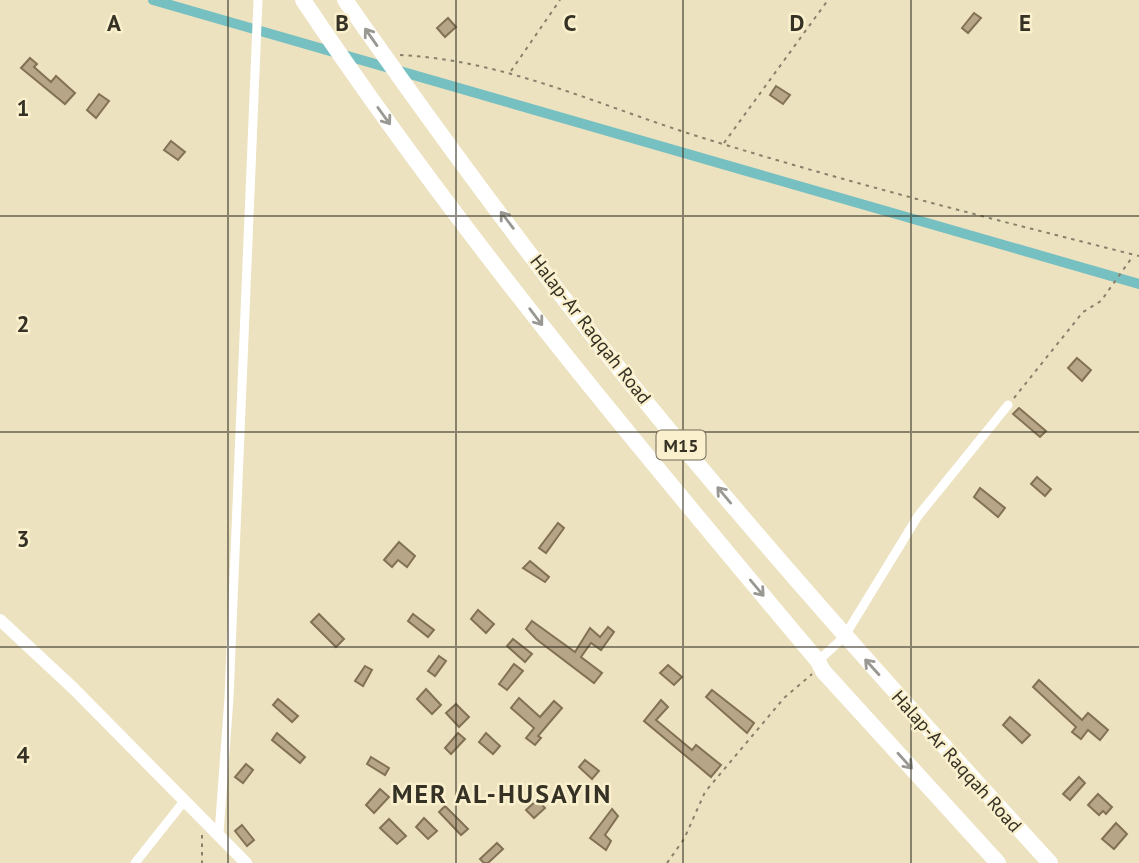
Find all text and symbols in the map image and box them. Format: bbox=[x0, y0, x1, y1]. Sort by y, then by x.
text: A bbox=[107, 8, 121, 37]
text: B bbox=[335, 8, 349, 37]
text: C bbox=[564, 8, 577, 37]
text: D bbox=[790, 8, 804, 37]
text: E bbox=[1019, 8, 1031, 37]
one-way arrow bbox=[364, 28, 378, 47]
text: 1 bbox=[16, 93, 30, 122]
one-way arrow bbox=[377, 106, 392, 125]
one-way arrow bbox=[499, 212, 514, 230]
street label: Halap-Ar Raqqah Road bbox=[525, 250, 657, 408]
one-way arrow bbox=[529, 307, 544, 326]
text: 2 bbox=[16, 309, 30, 338]
road number: M15 bbox=[656, 430, 706, 460]
one-way arrow bbox=[716, 486, 732, 504]
text: 3 bbox=[16, 524, 30, 553]
one-way arrow bbox=[749, 579, 765, 597]
one-way arrow bbox=[864, 658, 880, 676]
street label: Halap-Ar Raqqah Road bbox=[887, 685, 1027, 837]
text: 4 bbox=[16, 740, 30, 769]
one-way arrow bbox=[896, 752, 913, 769]
district label: MER AL-HUSAYIN bbox=[392, 777, 612, 810]

